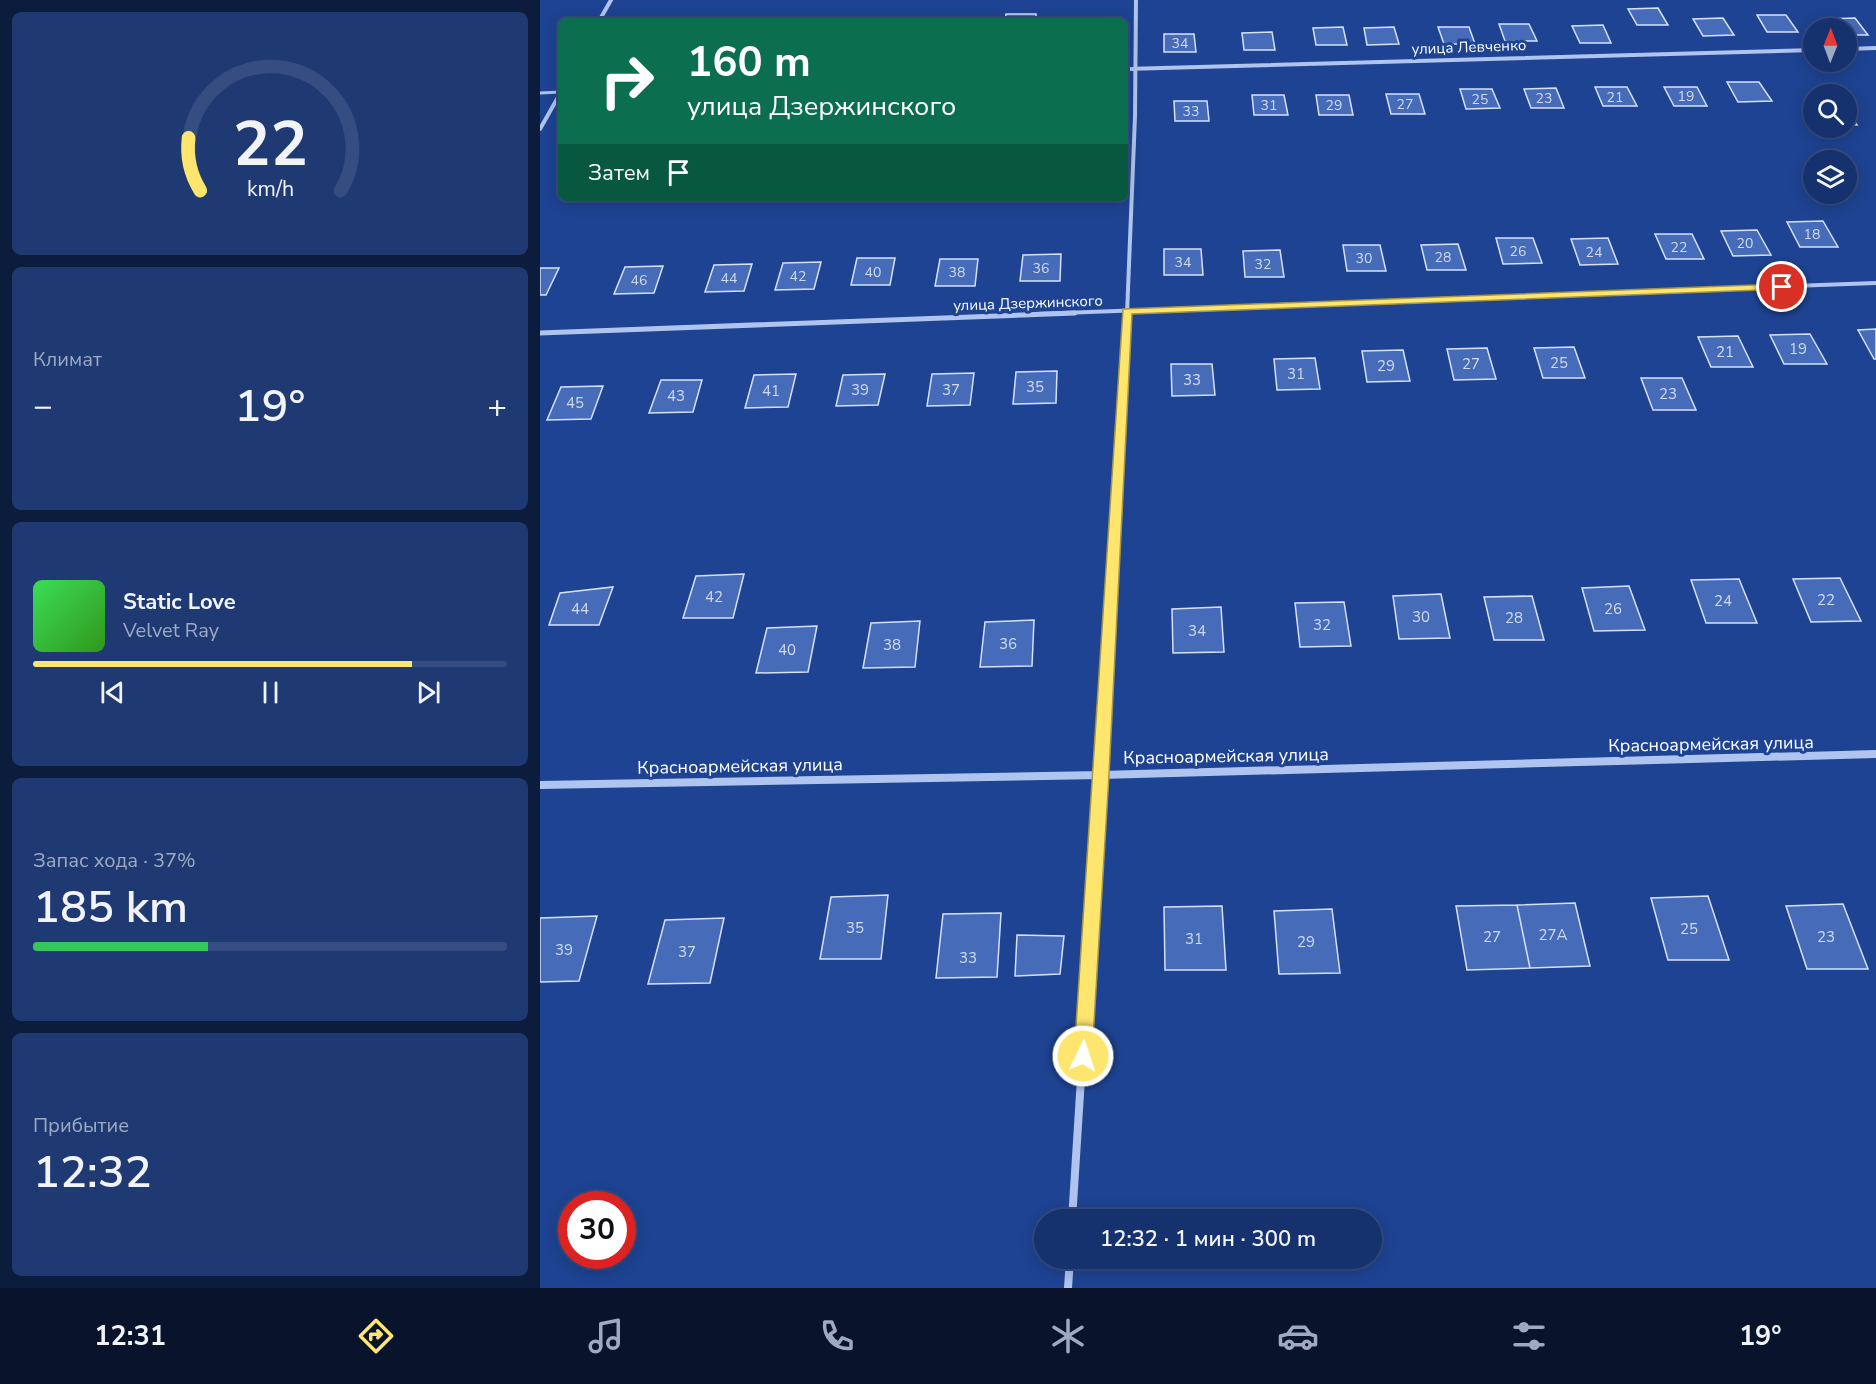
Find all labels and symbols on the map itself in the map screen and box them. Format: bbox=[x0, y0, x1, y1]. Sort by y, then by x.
north arrow bbox=[1803, 18, 1857, 72]
house number: 34 bbox=[1172, 34, 1188, 53]
street label: улица Левченко bbox=[1411, 35, 1527, 59]
house number: 19 bbox=[1678, 87, 1694, 106]
house number: 21 bbox=[1607, 88, 1623, 107]
house number: 23 bbox=[1536, 89, 1552, 108]
house number: 25 bbox=[1472, 90, 1488, 109]
house number: 27 bbox=[1397, 95, 1413, 114]
house number: 31 bbox=[1261, 96, 1277, 115]
house number: 29 bbox=[1326, 96, 1342, 115]
house number: 33 bbox=[1183, 102, 1199, 121]
house number: 18 bbox=[1804, 225, 1820, 244]
house number: 20 bbox=[1737, 234, 1753, 253]
house number: 22 bbox=[1671, 238, 1687, 257]
house number: 26 bbox=[1510, 242, 1526, 261]
house number: 24 bbox=[1586, 243, 1602, 262]
house number: 28 bbox=[1435, 248, 1451, 267]
house number: 30 bbox=[1356, 249, 1372, 268]
house number: 34 bbox=[1175, 253, 1191, 272]
house number: 32 bbox=[1255, 255, 1271, 274]
house number: 36 bbox=[1033, 259, 1049, 278]
pin bbox=[1756, 261, 1807, 312]
house number: 40 bbox=[865, 263, 881, 282]
house number: 38 bbox=[949, 263, 965, 282]
house number: 42 bbox=[790, 267, 806, 286]
house number: 44 bbox=[721, 269, 737, 288]
house number: 46 bbox=[631, 271, 647, 290]
street label: улица Дзержинского bbox=[953, 290, 1103, 316]
house number: 19 bbox=[1789, 339, 1807, 359]
house number: 21 bbox=[1716, 342, 1734, 362]
house number: 25 bbox=[1550, 353, 1568, 373]
house number: 27 bbox=[1462, 354, 1480, 374]
house number: 29 bbox=[1377, 356, 1395, 376]
house number: 31 bbox=[1287, 364, 1305, 384]
house number: 33 bbox=[1183, 370, 1201, 390]
house number: 35 bbox=[1026, 377, 1044, 397]
house number: 39 bbox=[851, 380, 869, 400]
house number: 37 bbox=[942, 380, 960, 400]
house number: 41 bbox=[762, 381, 780, 401]
house number: 23 bbox=[1659, 384, 1677, 404]
house number: 43 bbox=[667, 386, 685, 406]
house number: 45 bbox=[566, 393, 584, 413]
house number: 42 bbox=[705, 587, 723, 607]
house number: 22 bbox=[1817, 590, 1835, 610]
house number: 24 bbox=[1714, 591, 1732, 611]
house number: 44 bbox=[571, 599, 589, 619]
house number: 26 bbox=[1604, 599, 1622, 619]
house number: 30 bbox=[1412, 607, 1430, 627]
house number: 28 bbox=[1505, 608, 1523, 628]
house number: 32 bbox=[1313, 615, 1331, 635]
house number: 34 bbox=[1188, 621, 1206, 641]
house number: 36 bbox=[999, 634, 1017, 654]
house number: 38 bbox=[883, 635, 901, 655]
house number: 40 bbox=[778, 640, 796, 660]
street label: Красноармейская улица bbox=[1608, 730, 1814, 758]
street label: Красноармейская улица bbox=[1123, 742, 1329, 770]
street label: Красноармейская улица bbox=[637, 752, 843, 780]
house number: 35 bbox=[846, 918, 864, 938]
house number: 25 bbox=[1680, 919, 1698, 939]
house number: 27А bbox=[1539, 925, 1568, 945]
house number: 27 bbox=[1483, 927, 1501, 947]
house number: 23 bbox=[1817, 927, 1835, 947]
house number: 31 bbox=[1185, 929, 1203, 949]
house number: 29 bbox=[1297, 932, 1315, 952]
house number: 39 bbox=[555, 940, 573, 960]
house number: 37 bbox=[678, 942, 696, 962]
house number: 33 bbox=[959, 948, 977, 968]
position arrow bbox=[1051, 1024, 1115, 1088]
speed limit sign: 30 bbox=[558, 1191, 636, 1269]

